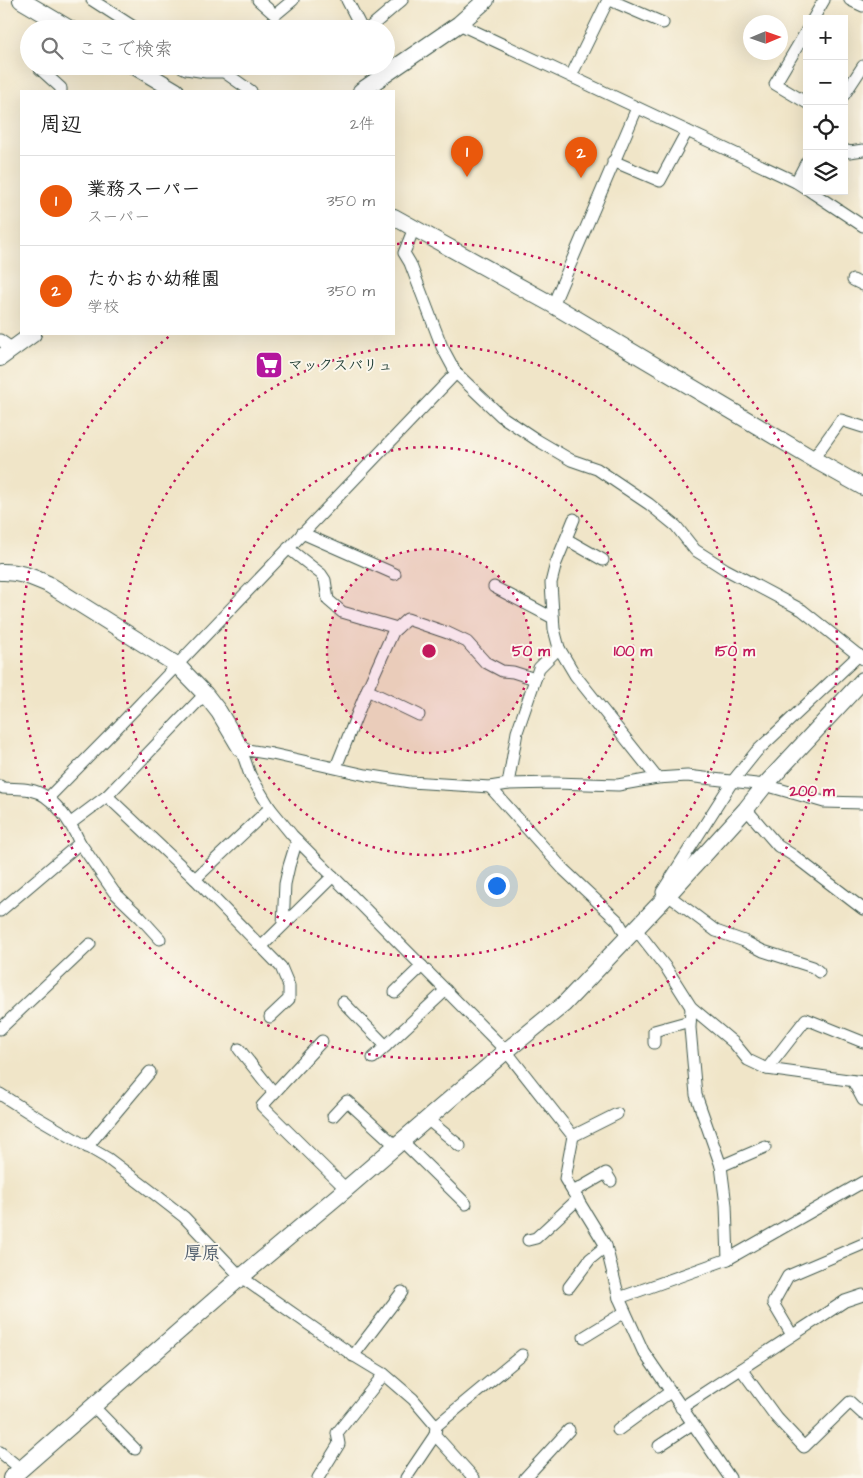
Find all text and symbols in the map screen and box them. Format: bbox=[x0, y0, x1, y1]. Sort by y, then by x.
north arrow bbox=[743, 15, 788, 60]
map controls bbox=[803, 15, 848, 195]
button: + bbox=[803, 15, 848, 60]
search box bbox=[20, 20, 395, 75]
icon: search bbox=[38, 34, 66, 62]
text: ここで検索 bbox=[78, 36, 173, 63]
button: − bbox=[803, 60, 848, 105]
button: locate bbox=[803, 105, 848, 150]
text: 周辺 bbox=[40, 110, 82, 139]
text: 2件 bbox=[350, 113, 375, 135]
pin: 1 bbox=[451, 136, 483, 177]
pin: 2 bbox=[565, 137, 597, 178]
button: layers bbox=[803, 150, 848, 195]
text: 業務スーパー bbox=[87, 176, 200, 203]
text: 1 bbox=[55, 190, 57, 212]
text: 350 m bbox=[327, 190, 375, 212]
text: スーパー bbox=[87, 206, 150, 228]
text: たかおか幼稚園 bbox=[87, 266, 220, 293]
text: 2 bbox=[51, 280, 61, 302]
text: 350 m bbox=[327, 280, 375, 302]
text: 学校 bbox=[87, 296, 119, 318]
supermarket icon: マックスバリュ bbox=[254, 350, 284, 380]
place label: マックスバリュ bbox=[288, 355, 393, 376]
text: 50 m bbox=[512, 641, 550, 662]
text: 100 m bbox=[614, 641, 653, 662]
text: 150 m bbox=[715, 641, 755, 662]
centre of rings bbox=[420, 642, 438, 660]
text: 200 m bbox=[788, 781, 835, 802]
your location bbox=[484, 873, 510, 899]
district label: 厚原 bbox=[184, 1241, 220, 1266]

